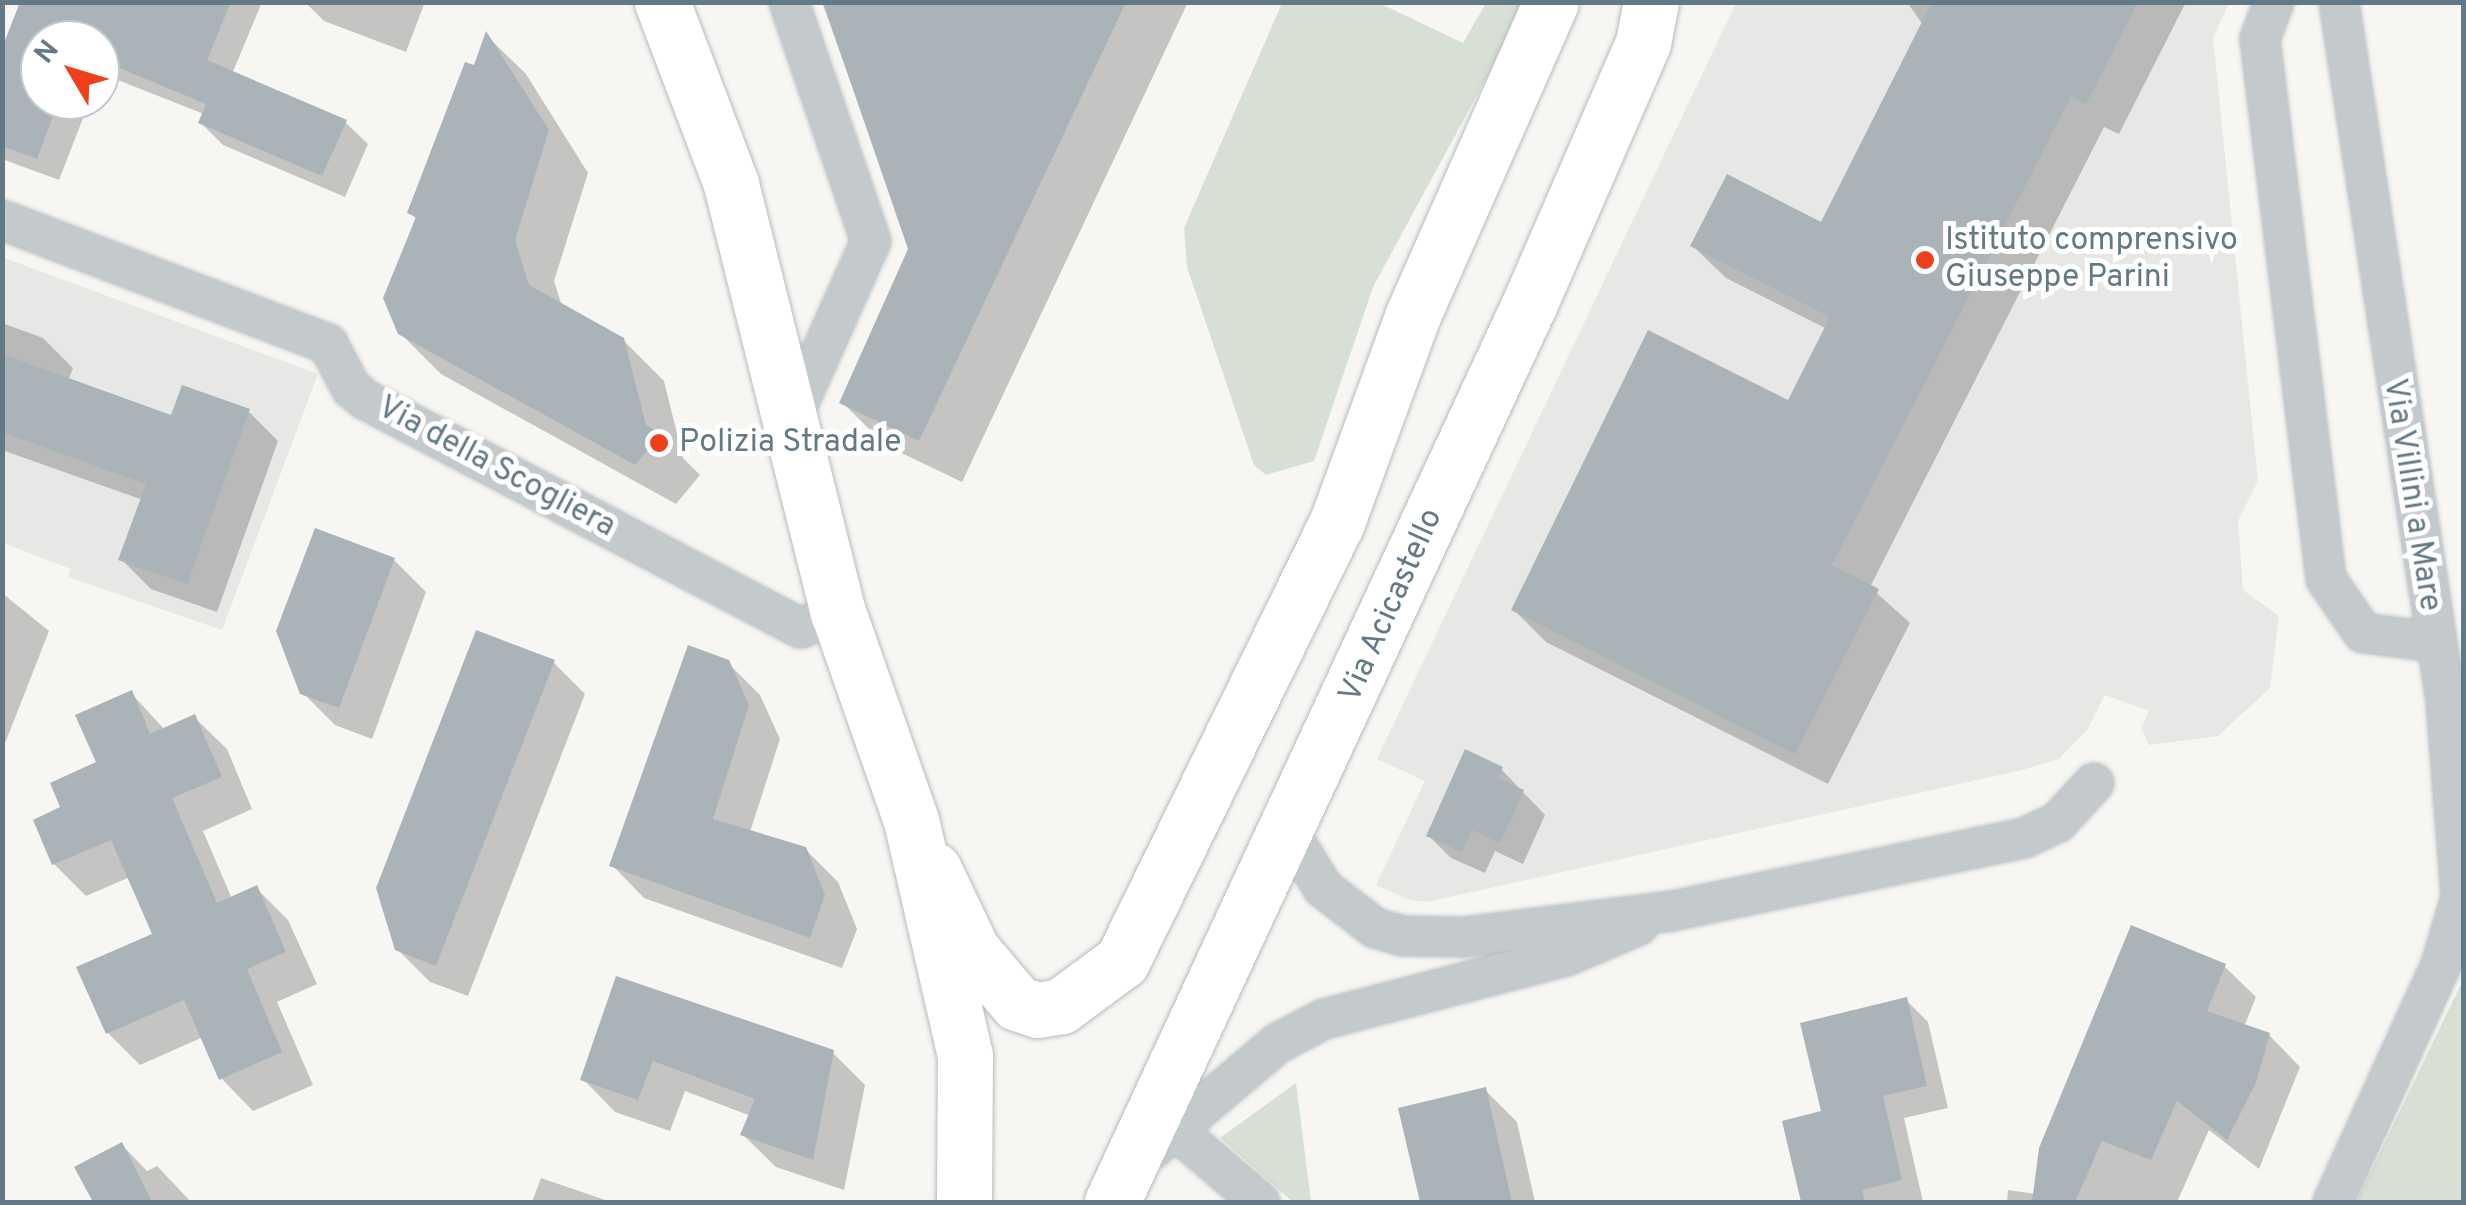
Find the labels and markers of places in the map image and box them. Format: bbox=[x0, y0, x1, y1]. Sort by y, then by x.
place label: Istituto comprensivo Giuseppe Parini bbox=[1945, 223, 2238, 298]
marker: Istituto comprensivo Giuseppe Parini bbox=[1914, 249, 1936, 271]
place label: Polizia Stradale bbox=[679, 424, 901, 462]
marker: Polizia Stradale bbox=[648, 432, 670, 454]

